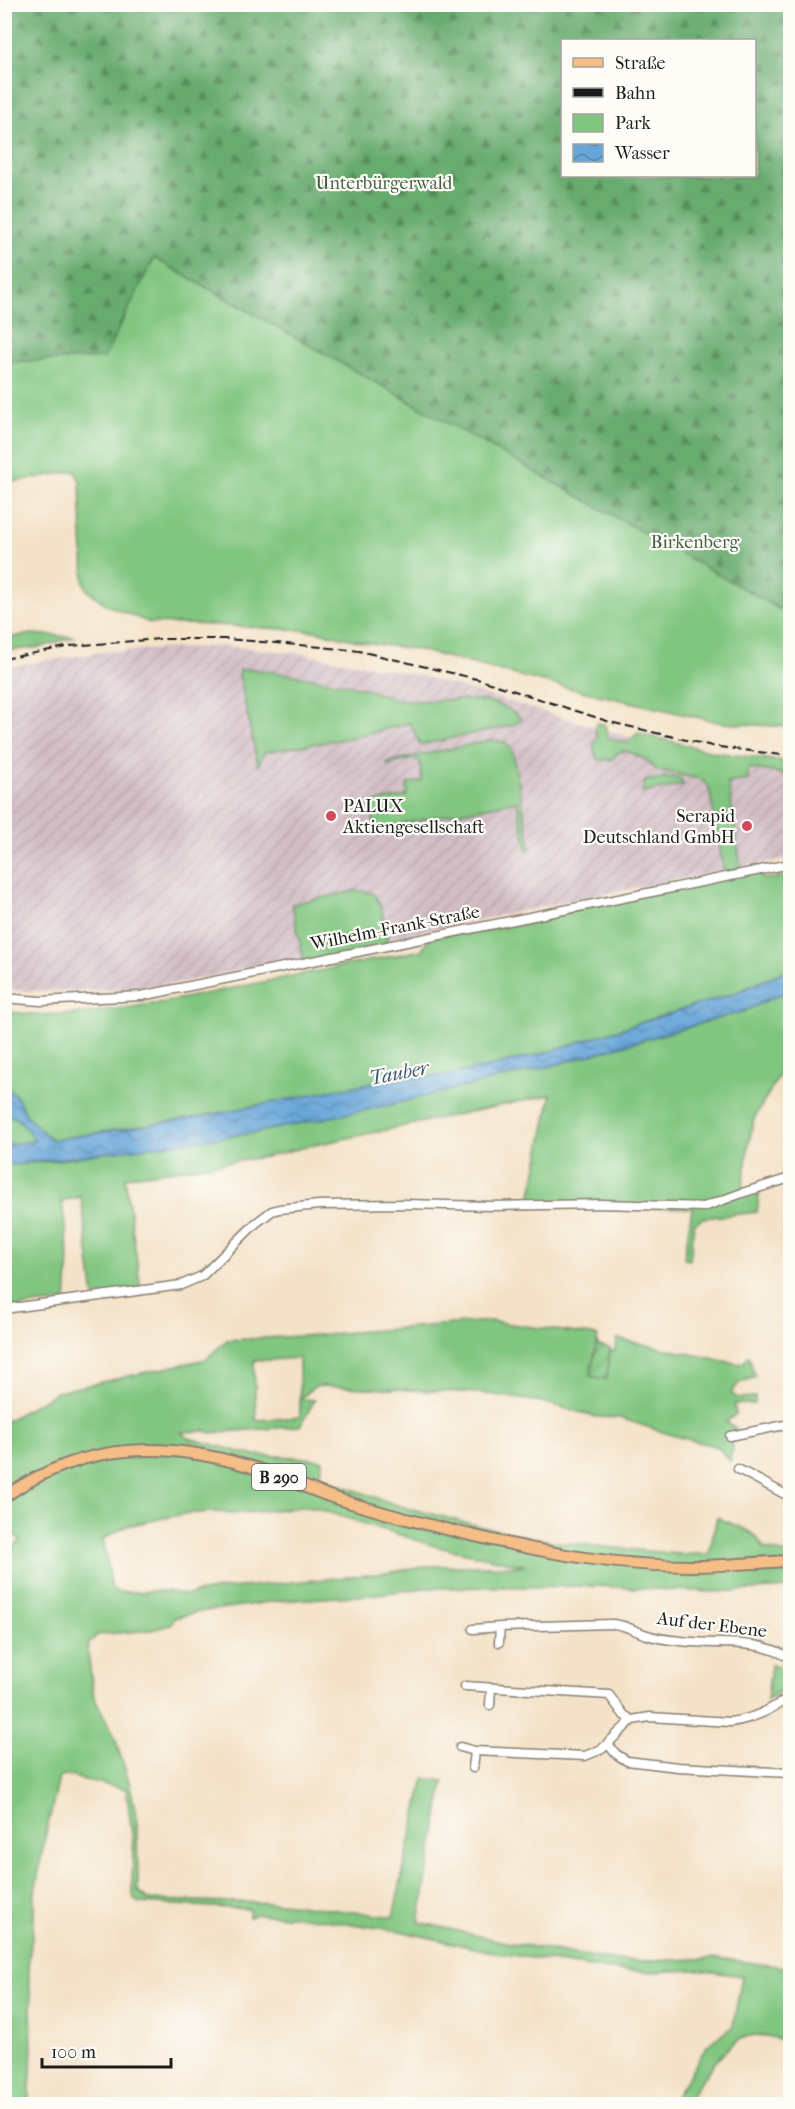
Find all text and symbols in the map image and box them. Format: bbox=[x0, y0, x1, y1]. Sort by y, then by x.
legend bbox=[561, 39, 756, 177]
text: Straße bbox=[615, 53, 666, 74]
text: Bahn bbox=[615, 83, 656, 104]
text: Park bbox=[615, 113, 652, 134]
text: Wasser bbox=[614, 143, 670, 164]
park label: Unterbürgerwald bbox=[316, 173, 453, 194]
park label: Birkenberg bbox=[651, 532, 740, 553]
place label: PALUX Aktiengesellschaft bbox=[342, 796, 485, 838]
place label: Serapid Deutschland GmbH bbox=[583, 806, 735, 848]
marker: PALUX Aktiengesellschaft bbox=[324, 809, 338, 823]
marker: Serapid Deutschland GmbH bbox=[740, 819, 754, 833]
street label: Wilhelm-Frank-Straße bbox=[308, 901, 481, 955]
water label: Tauber bbox=[367, 1056, 433, 1090]
road number: B 290 bbox=[252, 1464, 306, 1490]
street label: Auf der Ebene bbox=[655, 1608, 768, 1642]
scale bar bbox=[42, 2031, 171, 2069]
text: 100 m bbox=[51, 2042, 96, 2063]

